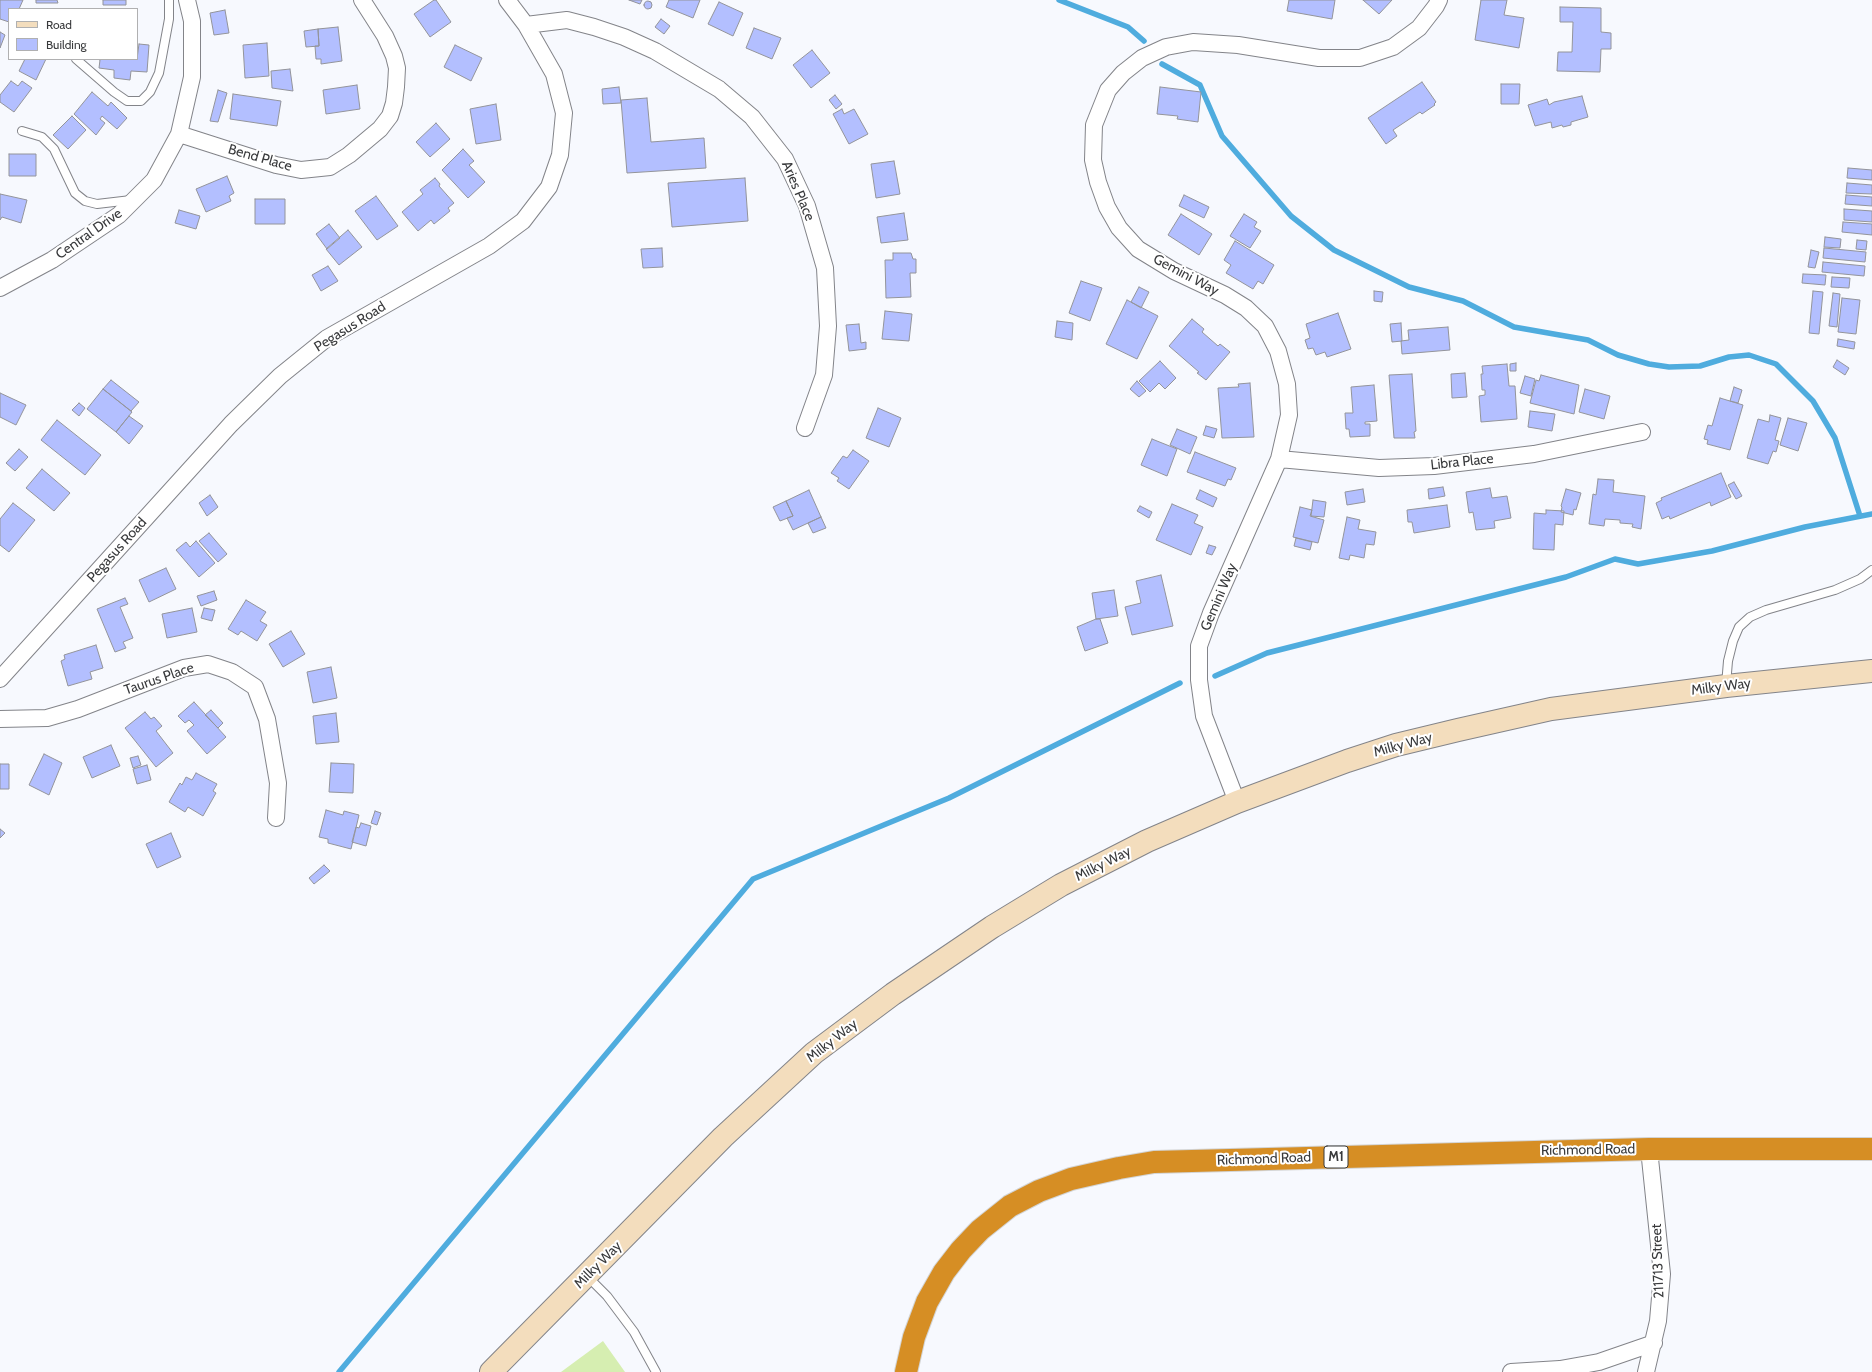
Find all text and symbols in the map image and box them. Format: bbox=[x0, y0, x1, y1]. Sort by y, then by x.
legend bbox=[8, 8, 138, 60]
text: Road bbox=[46, 17, 72, 32]
text: Building bbox=[46, 37, 87, 52]
street label: Bend Place bbox=[226, 141, 294, 175]
street label: Aries Place bbox=[778, 158, 818, 224]
street label: Central Drive bbox=[53, 205, 125, 263]
street label: Gemini Way bbox=[1150, 251, 1222, 299]
street label: Pegasus Road bbox=[311, 298, 389, 356]
street label: Libra Place bbox=[1430, 450, 1494, 474]
street label: Pegasus Road bbox=[84, 514, 150, 586]
street label: Gemini Way bbox=[1197, 561, 1241, 633]
street label: Taurus Place bbox=[122, 659, 196, 699]
street label: Milky Way bbox=[1690, 675, 1752, 699]
street label: Milky Way bbox=[1372, 729, 1434, 761]
street label: Milky Way bbox=[1072, 843, 1134, 885]
street label: Milky Way bbox=[803, 1016, 861, 1066]
street label: Richmond Road bbox=[1541, 1141, 1635, 1159]
road number: M1 bbox=[1324, 1146, 1348, 1168]
street label: Richmond Road bbox=[1217, 1149, 1311, 1169]
street label: 211713 Street bbox=[1648, 1223, 1668, 1299]
street label: Milky Way bbox=[571, 1238, 625, 1292]

